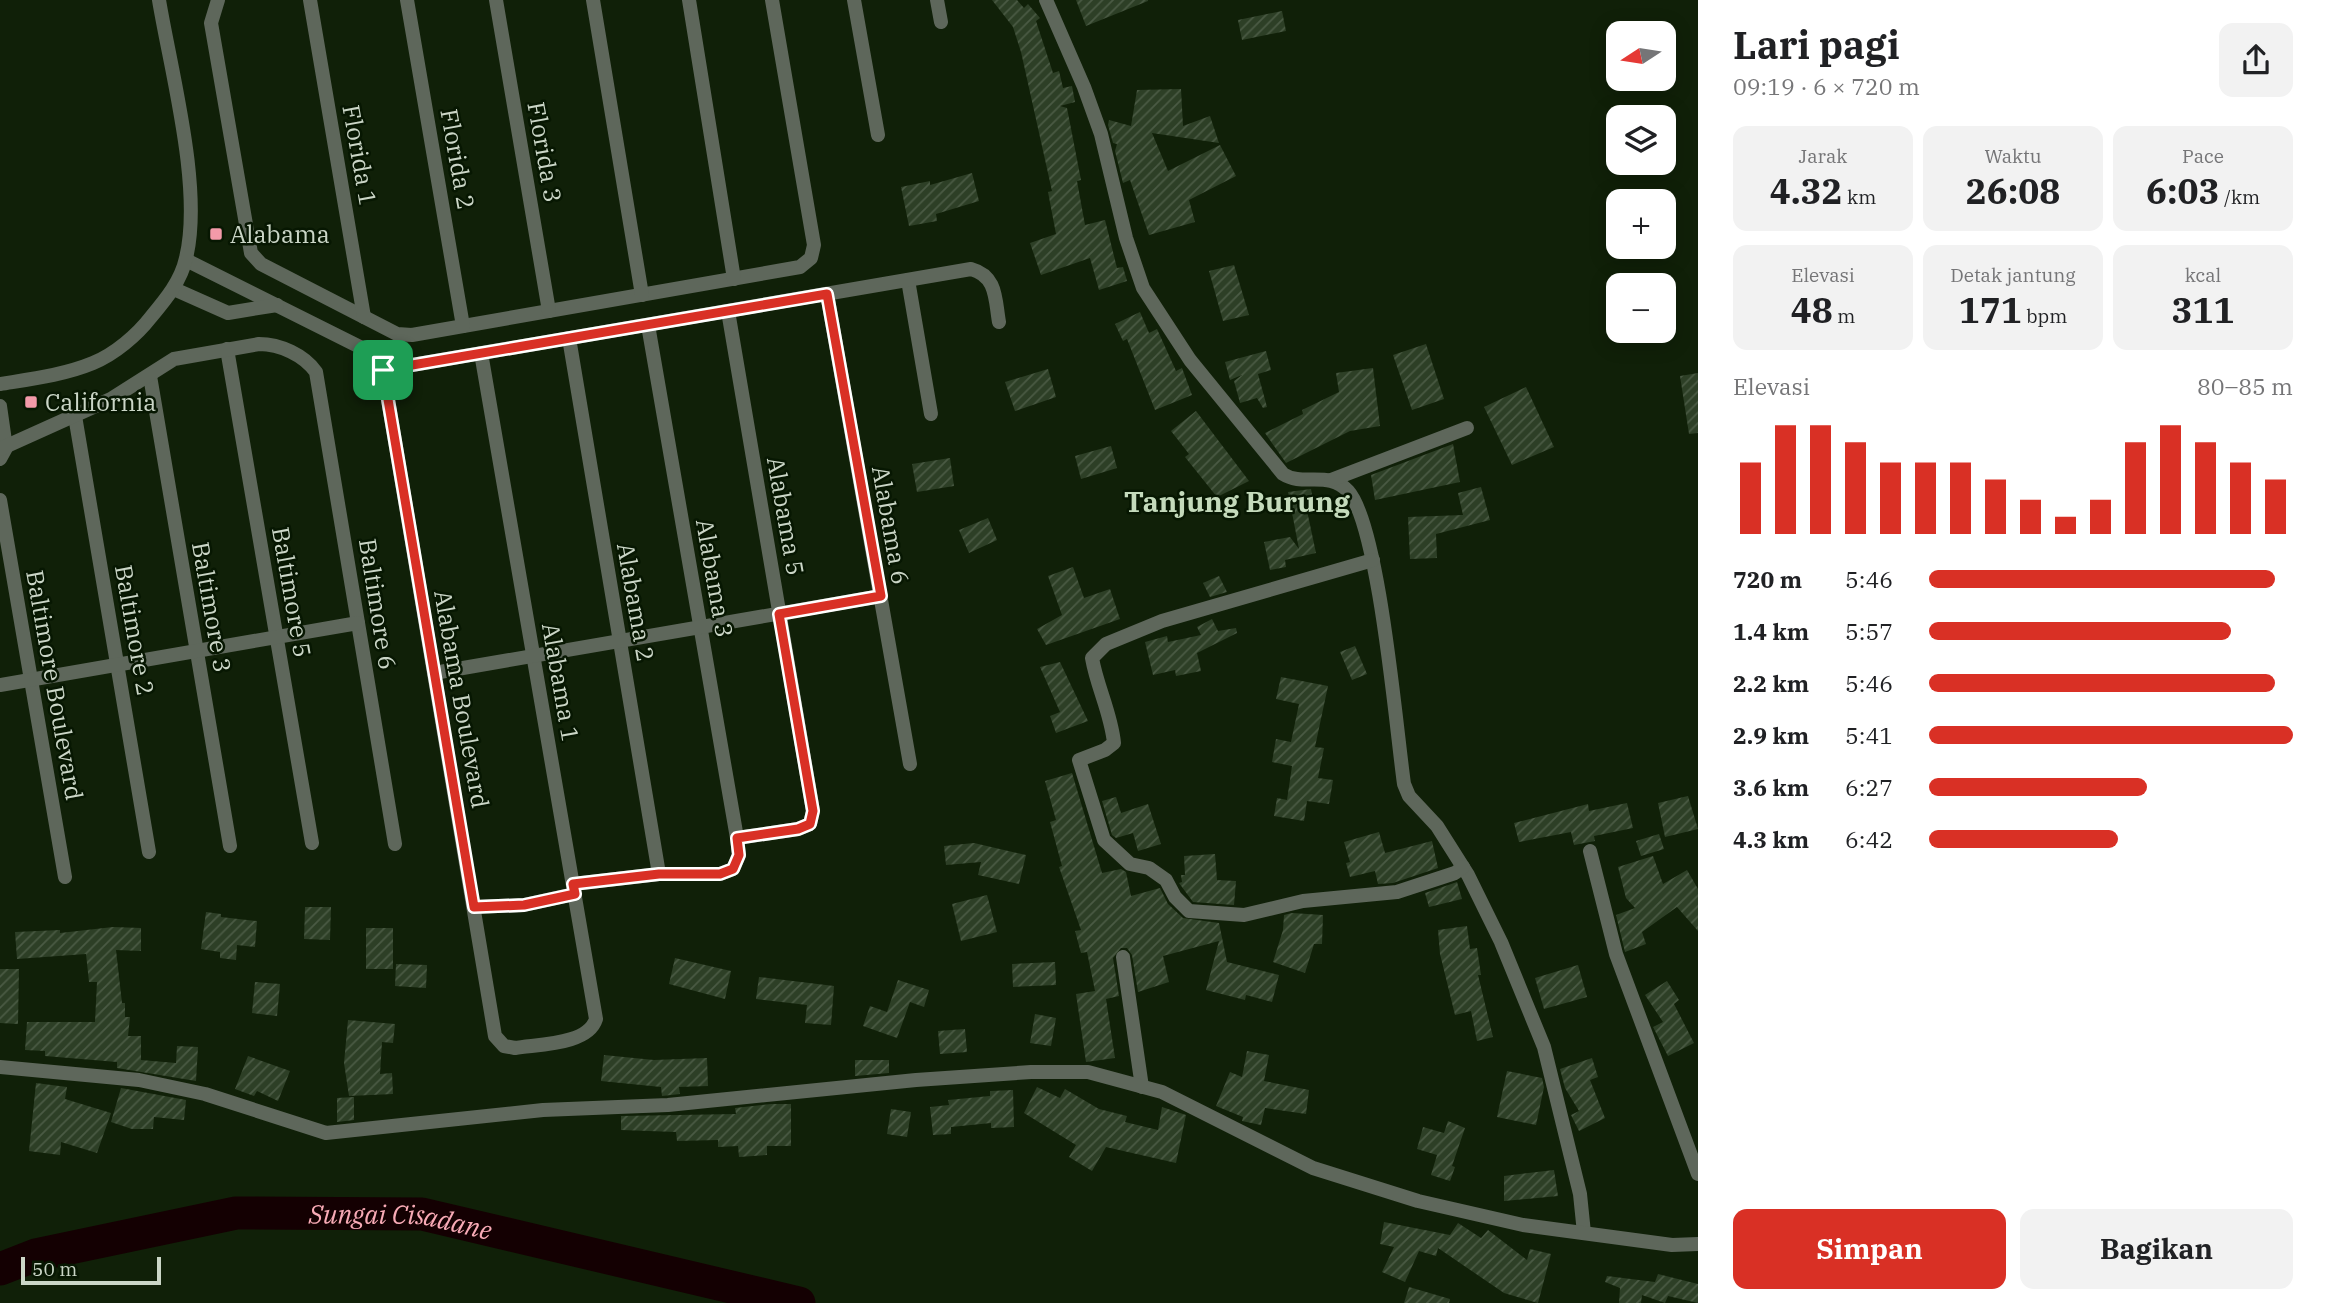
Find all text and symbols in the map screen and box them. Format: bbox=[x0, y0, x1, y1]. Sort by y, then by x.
text: Lari pagi bbox=[1733, 20, 1900, 69]
north arrow bbox=[1606, 21, 1676, 91]
map controls bbox=[1606, 21, 1676, 343]
button: share bbox=[2219, 23, 2293, 97]
text: 09:19 · 6 × 720 m bbox=[1733, 71, 1920, 101]
street label: Florida 3 bbox=[520, 99, 570, 205]
street label: Florida 1 bbox=[335, 102, 385, 208]
button: layers bbox=[1606, 105, 1676, 175]
street label: Florida 2 bbox=[433, 106, 483, 212]
text: Jarak bbox=[1799, 144, 1847, 168]
text: Waktu bbox=[1984, 144, 2042, 168]
text: Pace bbox=[2182, 144, 2224, 168]
text: 4.32 bbox=[1770, 168, 1843, 214]
text: 26:08 bbox=[1966, 168, 2060, 214]
text: 6:03 bbox=[2146, 168, 2220, 214]
text: km bbox=[1843, 185, 1876, 209]
text: /km bbox=[2220, 185, 2260, 209]
button: + bbox=[1606, 189, 1676, 259]
place label: Alabama bbox=[230, 218, 330, 250]
marker: Alabama bbox=[208, 226, 224, 242]
text: Elevasi bbox=[1791, 263, 1855, 287]
text: Detak jantung bbox=[1950, 263, 2076, 287]
text: kcal bbox=[2185, 263, 2221, 287]
button: − bbox=[1606, 273, 1676, 343]
text: 48 bbox=[1791, 287, 1833, 333]
text: 171 bbox=[1959, 287, 2022, 333]
text: 311 bbox=[2171, 287, 2235, 333]
text: m bbox=[1833, 304, 1855, 328]
text: bpm bbox=[2022, 304, 2067, 328]
pin bbox=[353, 340, 413, 400]
icon: arrive bbox=[364, 351, 402, 389]
text: Elevasi bbox=[1733, 371, 1810, 401]
text: 80–85 m bbox=[2197, 371, 2293, 401]
place label: California bbox=[45, 386, 156, 418]
marker: California bbox=[23, 394, 39, 410]
street label: Alabama 5 bbox=[760, 454, 812, 578]
street label: Alabama 6 bbox=[865, 463, 917, 587]
district label: Tanjung Burung bbox=[1124, 483, 1351, 520]
street label: Alabama 3 bbox=[689, 516, 741, 640]
street label: Baltimore 5 bbox=[265, 524, 319, 660]
street label: Baltimore 6 bbox=[352, 536, 404, 672]
street label: Baltimore 3 bbox=[185, 539, 239, 675]
street label: Alabama 2 bbox=[610, 540, 662, 664]
street label: Baltimore 2 bbox=[108, 562, 162, 698]
text: 720 m bbox=[1733, 564, 1802, 594]
text: 5:46 bbox=[1845, 564, 1893, 594]
street label: Baltimore Boulevard bbox=[19, 567, 91, 803]
street label: Alabama Boulevard bbox=[427, 587, 497, 811]
text: 1.4 km bbox=[1733, 616, 1809, 646]
text: 5:57 bbox=[1845, 616, 1893, 646]
street label: Alabama 1 bbox=[535, 620, 587, 744]
text: 2.2 km bbox=[1733, 668, 1809, 698]
text: 5:46 bbox=[1845, 668, 1893, 698]
text: 2.9 km bbox=[1733, 720, 1809, 750]
text: 5:41 bbox=[1845, 720, 1893, 750]
text: 3.6 km bbox=[1733, 772, 1809, 802]
text: 6:27 bbox=[1845, 772, 1893, 802]
text: 4.3 km bbox=[1733, 824, 1809, 854]
text: 6:42 bbox=[1845, 824, 1893, 854]
water label: Sungai Cisadane bbox=[307, 1196, 496, 1247]
button: Simpan bbox=[1733, 1209, 2006, 1289]
button: Bagikan bbox=[2020, 1209, 2293, 1289]
scale bar bbox=[21, 1254, 161, 1286]
text: 50 m bbox=[32, 1257, 77, 1281]

